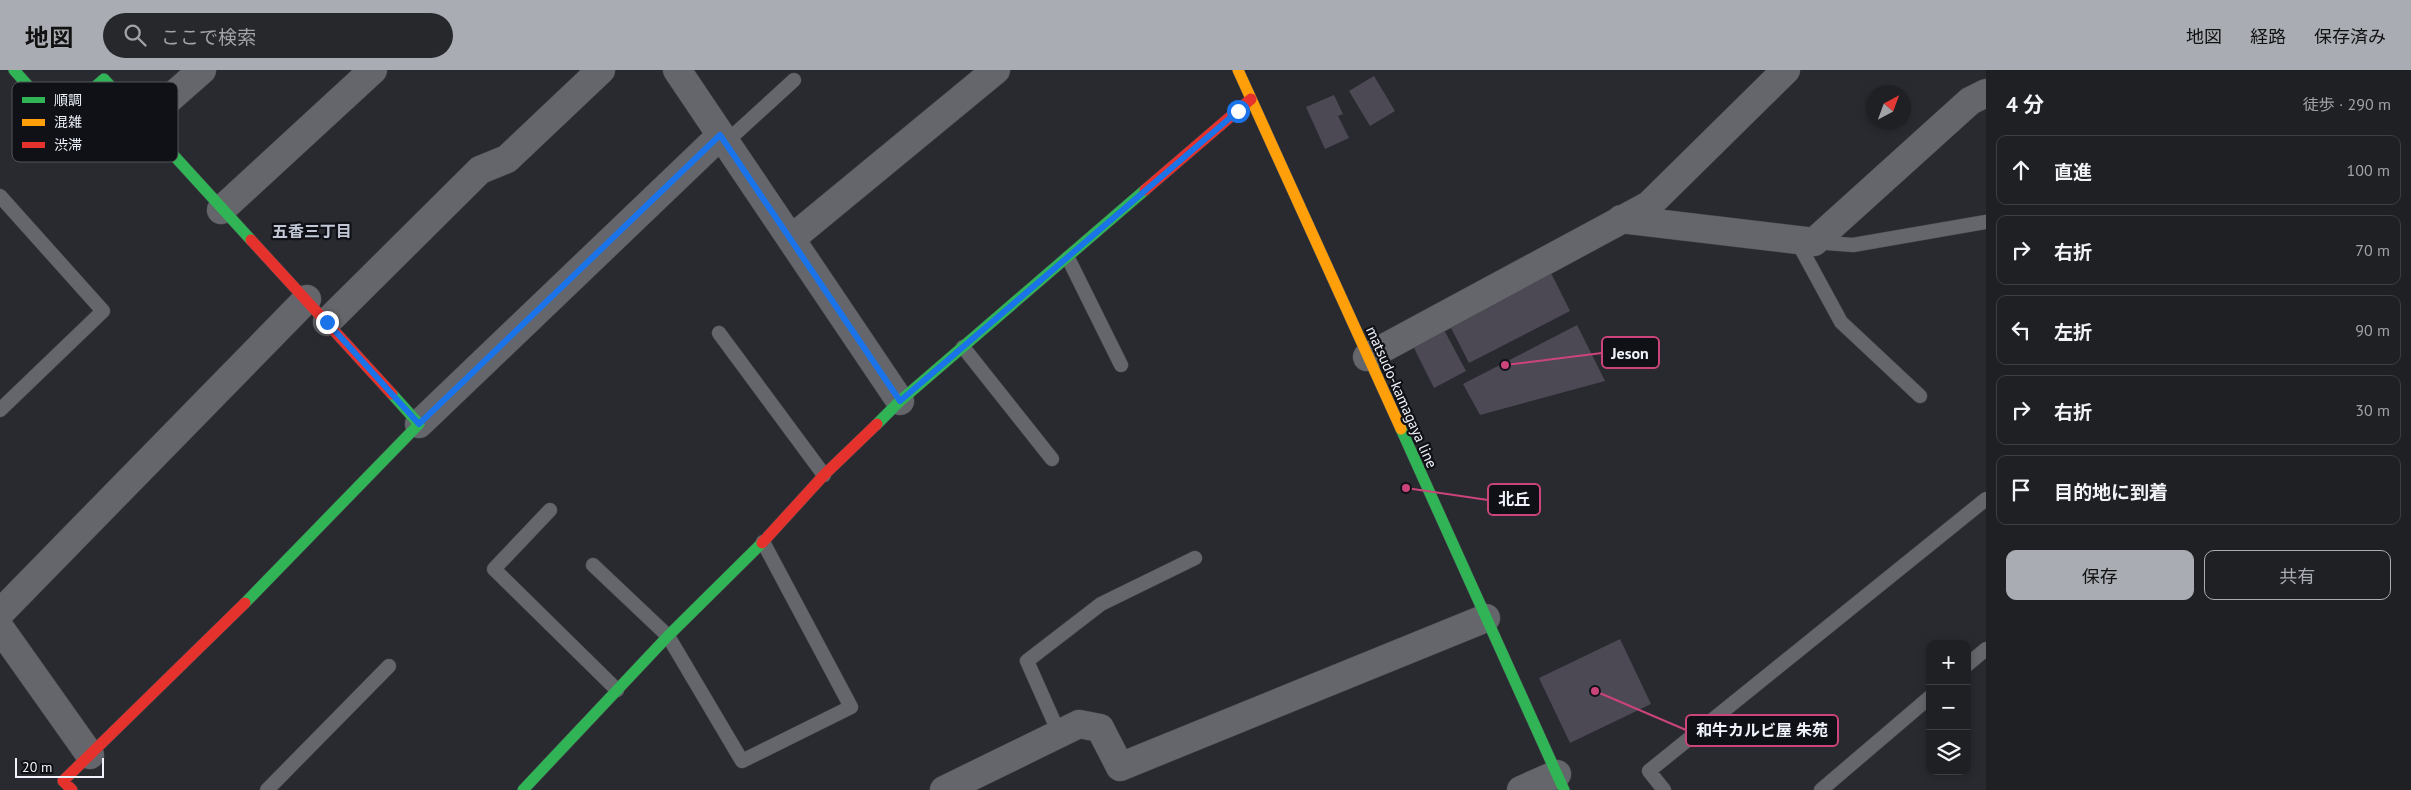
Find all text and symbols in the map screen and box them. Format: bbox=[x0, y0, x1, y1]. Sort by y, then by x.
search box bbox=[103, 13, 453, 58]
icon: search bbox=[121, 21, 149, 49]
text: 地図 bbox=[25, 22, 73, 53]
text: ここで検索 bbox=[161, 25, 256, 49]
text: 地図 bbox=[2186, 25, 2222, 48]
text: 経路 bbox=[2250, 25, 2286, 48]
text: 保存済み bbox=[2314, 25, 2386, 48]
legend bbox=[12, 82, 178, 162]
north arrow bbox=[1866, 85, 1911, 130]
text: 順調 bbox=[54, 91, 82, 109]
text: 4 分 bbox=[2006, 91, 2044, 118]
text: 徒歩 · 290 m bbox=[2303, 94, 2391, 114]
route start bbox=[1227, 100, 1250, 123]
text: 混雑 bbox=[54, 113, 82, 131]
text: 渋滞 bbox=[54, 136, 82, 154]
icon: ahead bbox=[2007, 156, 2035, 184]
text: 直進 bbox=[2054, 160, 2092, 184]
text: 100 m bbox=[2347, 160, 2390, 180]
district label: 五香三丁目 bbox=[272, 221, 352, 241]
icon: right bbox=[2007, 236, 2035, 264]
text: 右折 bbox=[2054, 240, 2092, 264]
text: 70 m bbox=[2355, 240, 2390, 260]
route end bbox=[316, 311, 339, 334]
icon: left bbox=[2007, 316, 2035, 344]
text: 左折 bbox=[2054, 320, 2092, 344]
text: 90 m bbox=[2355, 320, 2390, 340]
street label: matsudo-kamagaya line bbox=[1362, 323, 1442, 471]
callout: Jeson bbox=[1602, 337, 1659, 368]
text: Jeson bbox=[1610, 343, 1649, 363]
icon: right bbox=[2007, 396, 2035, 424]
text: 右折 bbox=[2054, 400, 2092, 424]
text: 30 m bbox=[2355, 400, 2390, 420]
icon: arrive bbox=[2007, 476, 2035, 504]
text: 目的地に到着 bbox=[2054, 480, 2168, 504]
callout: 北丘 bbox=[1488, 484, 1540, 515]
text: 北丘 bbox=[1498, 489, 1530, 509]
button: 保存 bbox=[2006, 550, 2194, 600]
button: 共有 bbox=[2204, 550, 2391, 600]
map controls bbox=[1926, 640, 1971, 775]
button: + bbox=[1926, 640, 1971, 685]
button: − bbox=[1926, 685, 1971, 730]
callout: 和牛カルビ屋 朱苑 bbox=[1686, 715, 1838, 746]
text: 和牛カルビ屋 朱苑 bbox=[1696, 720, 1828, 740]
button: layers bbox=[1926, 730, 1971, 775]
scale bar bbox=[15, 755, 104, 778]
text: 20 m bbox=[22, 758, 52, 776]

